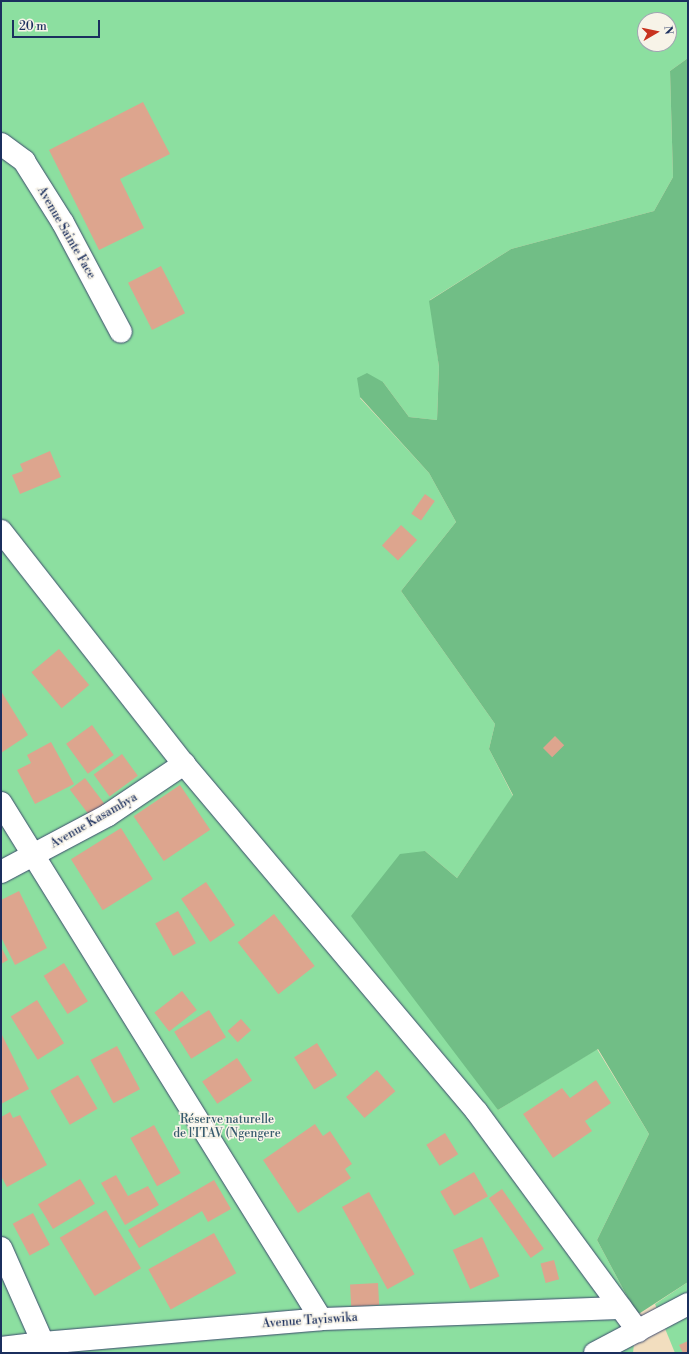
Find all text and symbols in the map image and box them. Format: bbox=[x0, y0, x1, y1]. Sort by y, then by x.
scale bar bbox=[14, 12, 102, 38]
north arrow bbox=[637, 12, 677, 52]
text: 20 m bbox=[19, 19, 47, 34]
text: N bbox=[660, 25, 675, 36]
street label: Avenue Sainte Face bbox=[34, 184, 98, 282]
street label: Avenue Kasambya bbox=[48, 790, 140, 852]
park label: Réserve naturelle de l'ITAV (Ngengere bbox=[173, 1113, 281, 1141]
street label: Avenue Tayiswika bbox=[262, 1310, 358, 1332]

